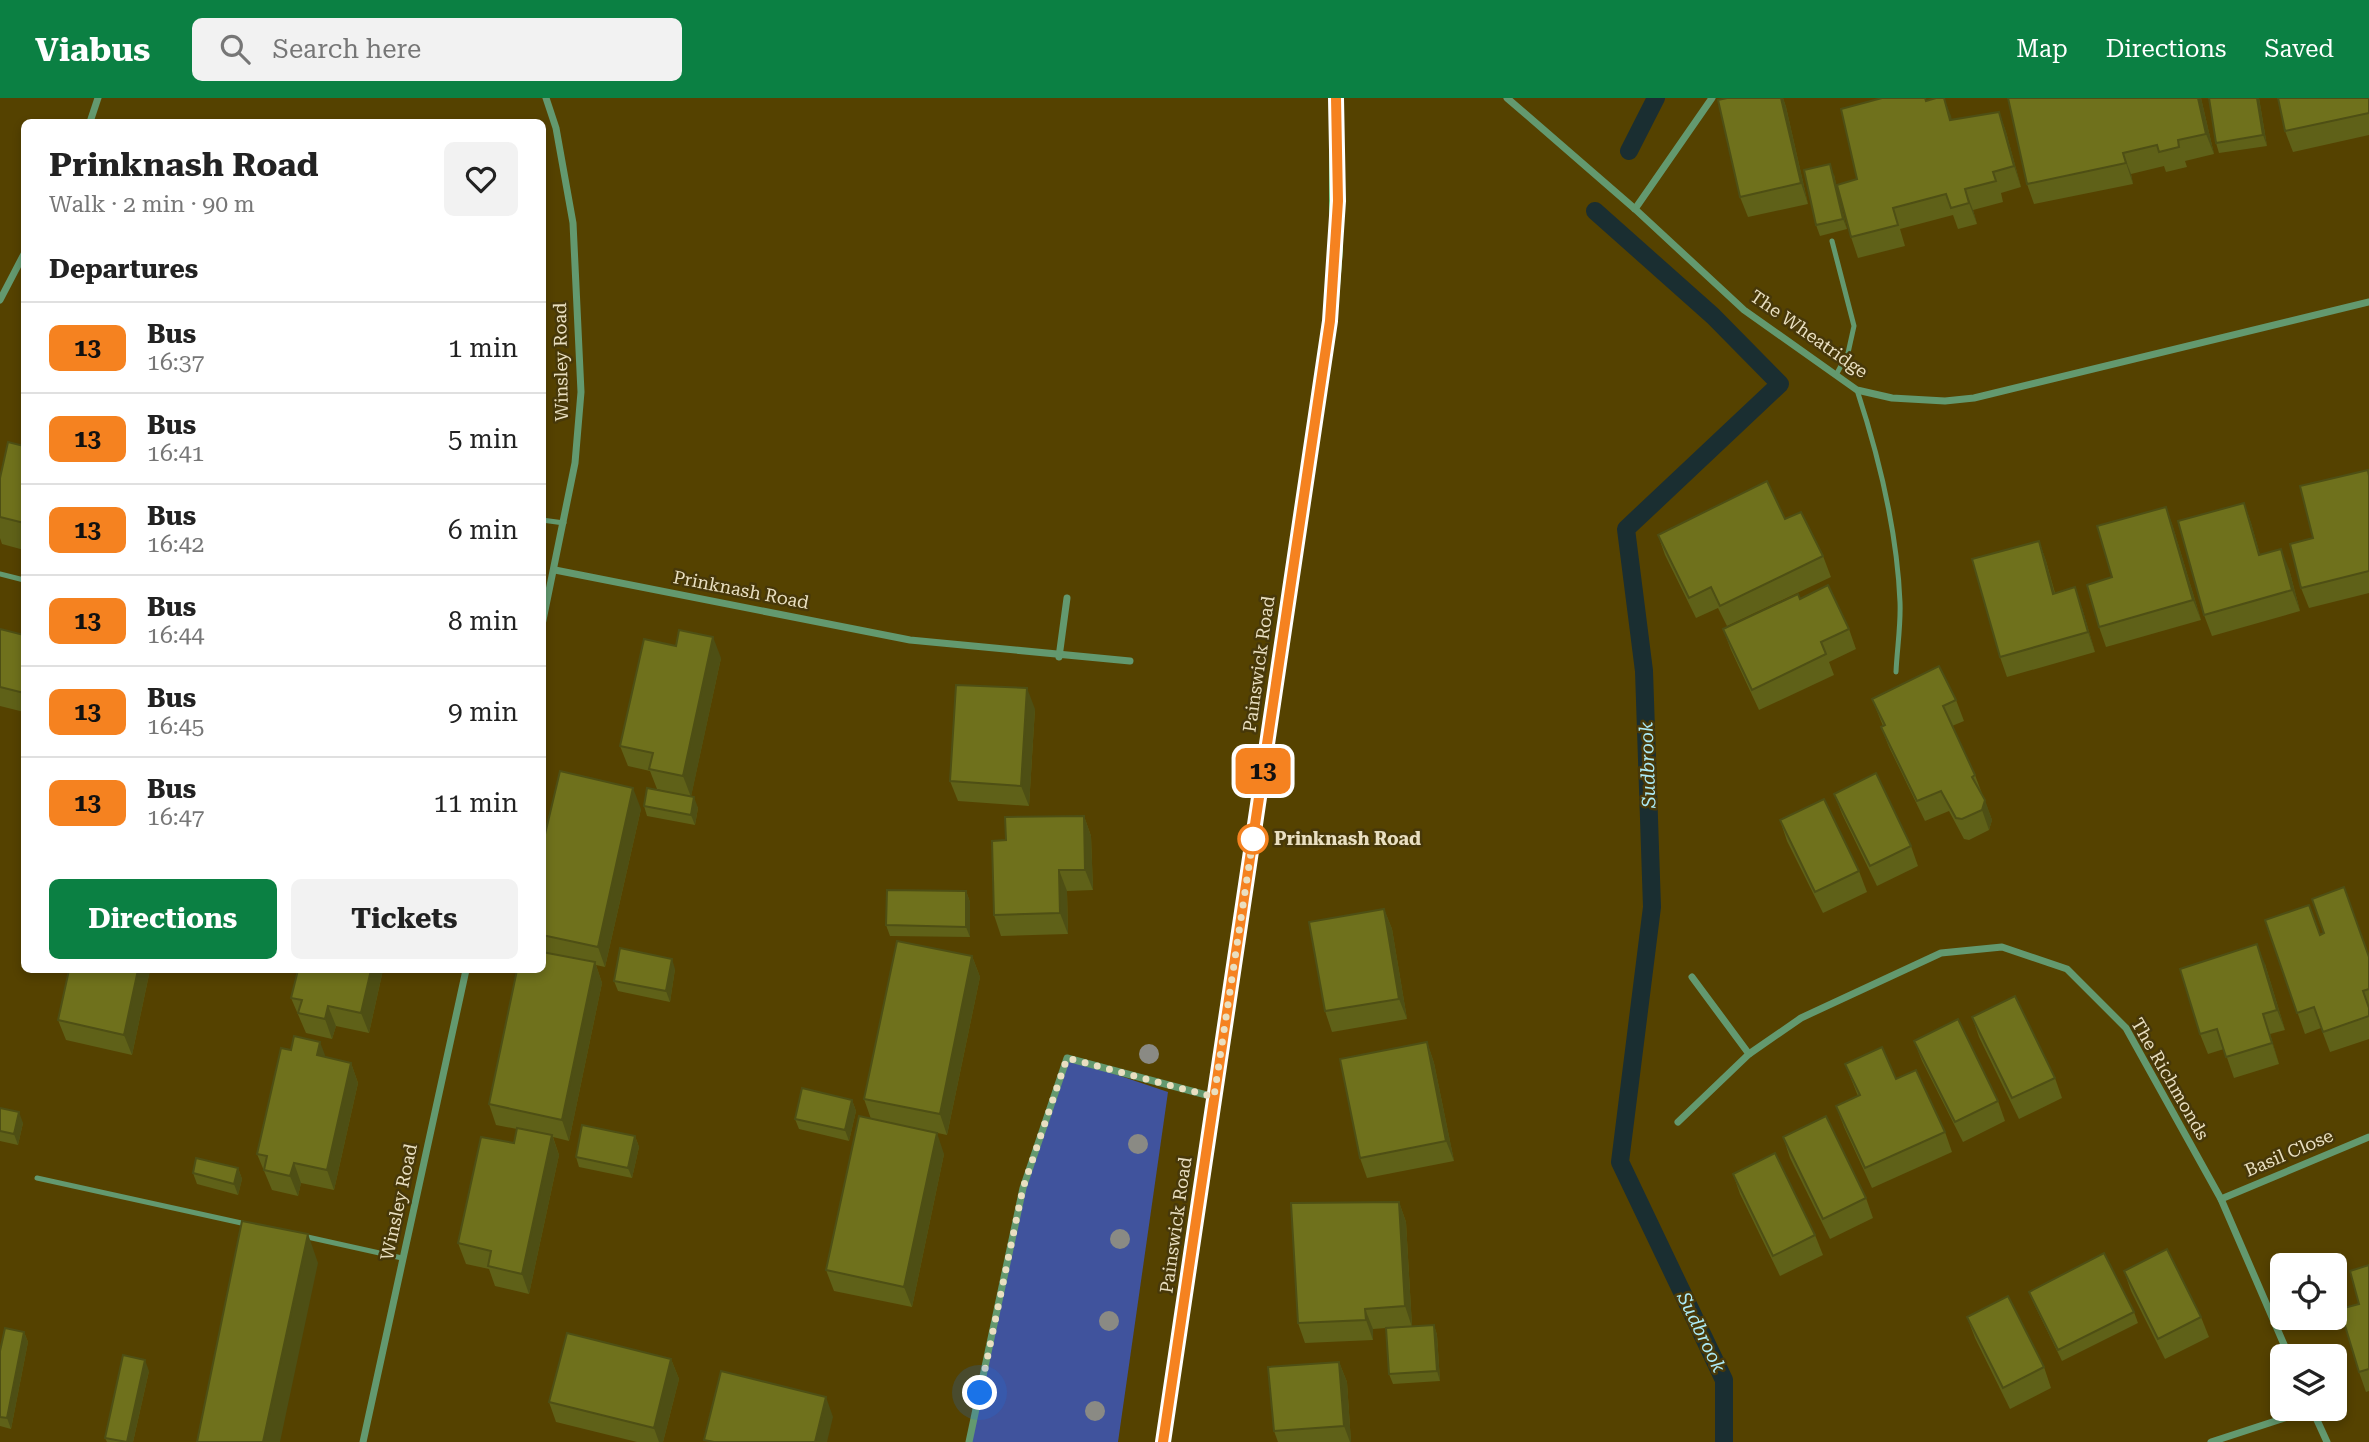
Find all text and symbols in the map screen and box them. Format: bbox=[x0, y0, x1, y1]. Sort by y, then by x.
search box bbox=[192, 18, 682, 81]
text: Viabus bbox=[35, 30, 150, 69]
icon: search bbox=[216, 30, 254, 68]
text: Search here bbox=[272, 34, 421, 64]
text: Map bbox=[2016, 35, 2068, 63]
text: Directions bbox=[2106, 35, 2226, 63]
text: Saved bbox=[2264, 35, 2334, 63]
button: heart bbox=[444, 142, 518, 216]
text: Prinknash Road bbox=[49, 145, 319, 184]
text: Walk · 2 min · 90 m bbox=[49, 191, 255, 218]
text: Departures bbox=[49, 254, 198, 284]
street label: The Wheatridge bbox=[1746, 285, 1872, 382]
street label: Winsley Road bbox=[549, 302, 572, 422]
text: Bus bbox=[147, 319, 196, 349]
text: 1 min bbox=[448, 333, 518, 363]
text: 13 bbox=[74, 334, 101, 362]
text: 16:37 bbox=[147, 349, 204, 376]
text: Bus bbox=[147, 410, 196, 440]
text: 5 min bbox=[448, 424, 518, 454]
text: 13 bbox=[74, 425, 101, 453]
text: 16:41 bbox=[147, 440, 204, 467]
text: Bus bbox=[147, 501, 196, 531]
text: 6 min bbox=[448, 515, 518, 545]
text: 13 bbox=[74, 516, 101, 544]
text: 16:42 bbox=[147, 531, 204, 558]
street label: Prinknash Road bbox=[671, 566, 811, 613]
text: Bus bbox=[147, 592, 196, 622]
street label: Painswick Road bbox=[1239, 594, 1279, 733]
text: 8 min bbox=[448, 606, 518, 636]
text: 13 bbox=[74, 607, 101, 635]
text: 16:44 bbox=[147, 622, 204, 649]
text: Bus bbox=[147, 683, 196, 713]
text: 9 min bbox=[448, 697, 518, 727]
text: 13 bbox=[74, 698, 101, 726]
text: 16:45 bbox=[147, 713, 204, 740]
water label: Sudbrook bbox=[1634, 721, 1661, 809]
line badge: 13 bbox=[1232, 748, 1294, 794]
text: 13 bbox=[1250, 757, 1276, 785]
text: Bus bbox=[147, 774, 196, 804]
text: 11 min bbox=[434, 788, 518, 818]
text: 13 bbox=[74, 789, 101, 817]
text: 16:47 bbox=[147, 804, 204, 831]
marker: Prinknash Road bbox=[1238, 824, 1268, 854]
place label: Prinknash Road bbox=[1274, 828, 1421, 849]
button: Directions bbox=[49, 879, 277, 959]
button: Tickets bbox=[291, 879, 518, 959]
street label: The Richmonds bbox=[2127, 1014, 2214, 1143]
street label: Basil Close bbox=[2241, 1124, 2336, 1181]
street label: Winsley Road bbox=[376, 1141, 421, 1262]
street label: Painswick Road bbox=[1156, 1155, 1196, 1294]
map controls bbox=[2270, 1253, 2347, 1421]
button: locate bbox=[2270, 1253, 2347, 1330]
water label: Sudbrook bbox=[1672, 1288, 1731, 1377]
button: layers bbox=[2270, 1344, 2347, 1421]
your location bbox=[962, 1375, 997, 1410]

